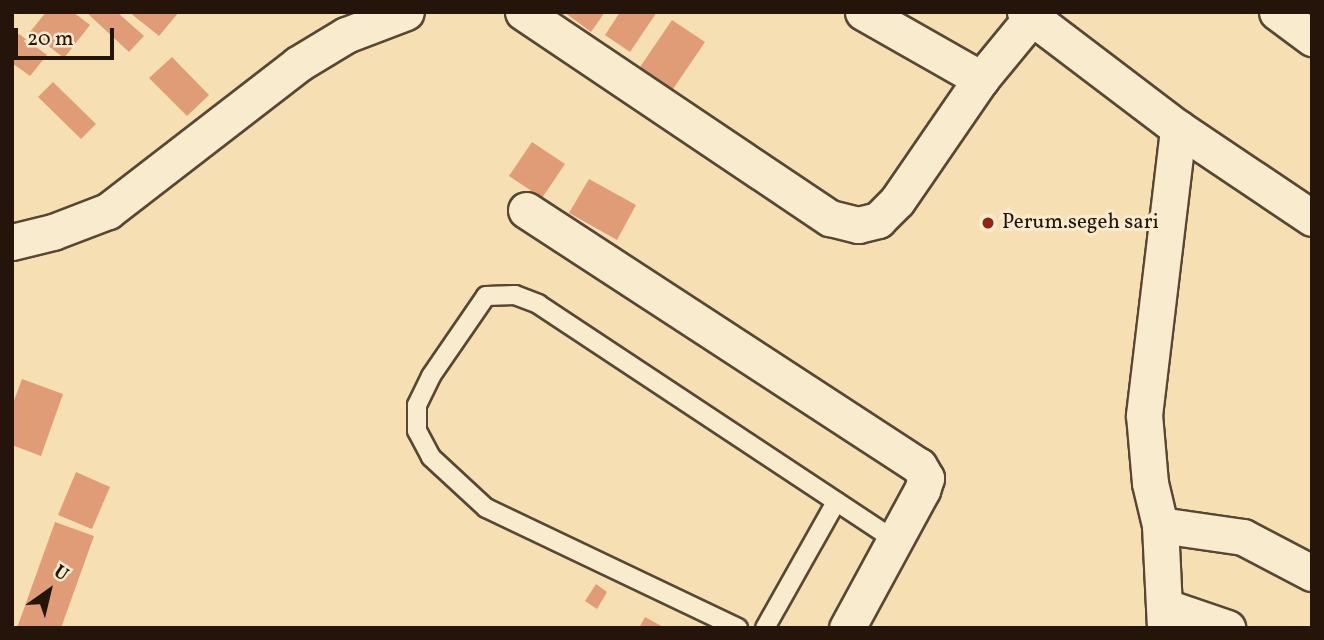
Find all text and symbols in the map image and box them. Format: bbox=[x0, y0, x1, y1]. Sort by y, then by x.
scale bar bbox=[18, 14, 117, 58]
text: 20 m bbox=[27, 25, 73, 54]
place label: Perum.segeh sari bbox=[1002, 210, 1159, 236]
marker: Perum.segeh sari bbox=[980, 215, 996, 231]
north arrow bbox=[14, 556, 84, 626]
text: U bbox=[48, 559, 73, 588]

